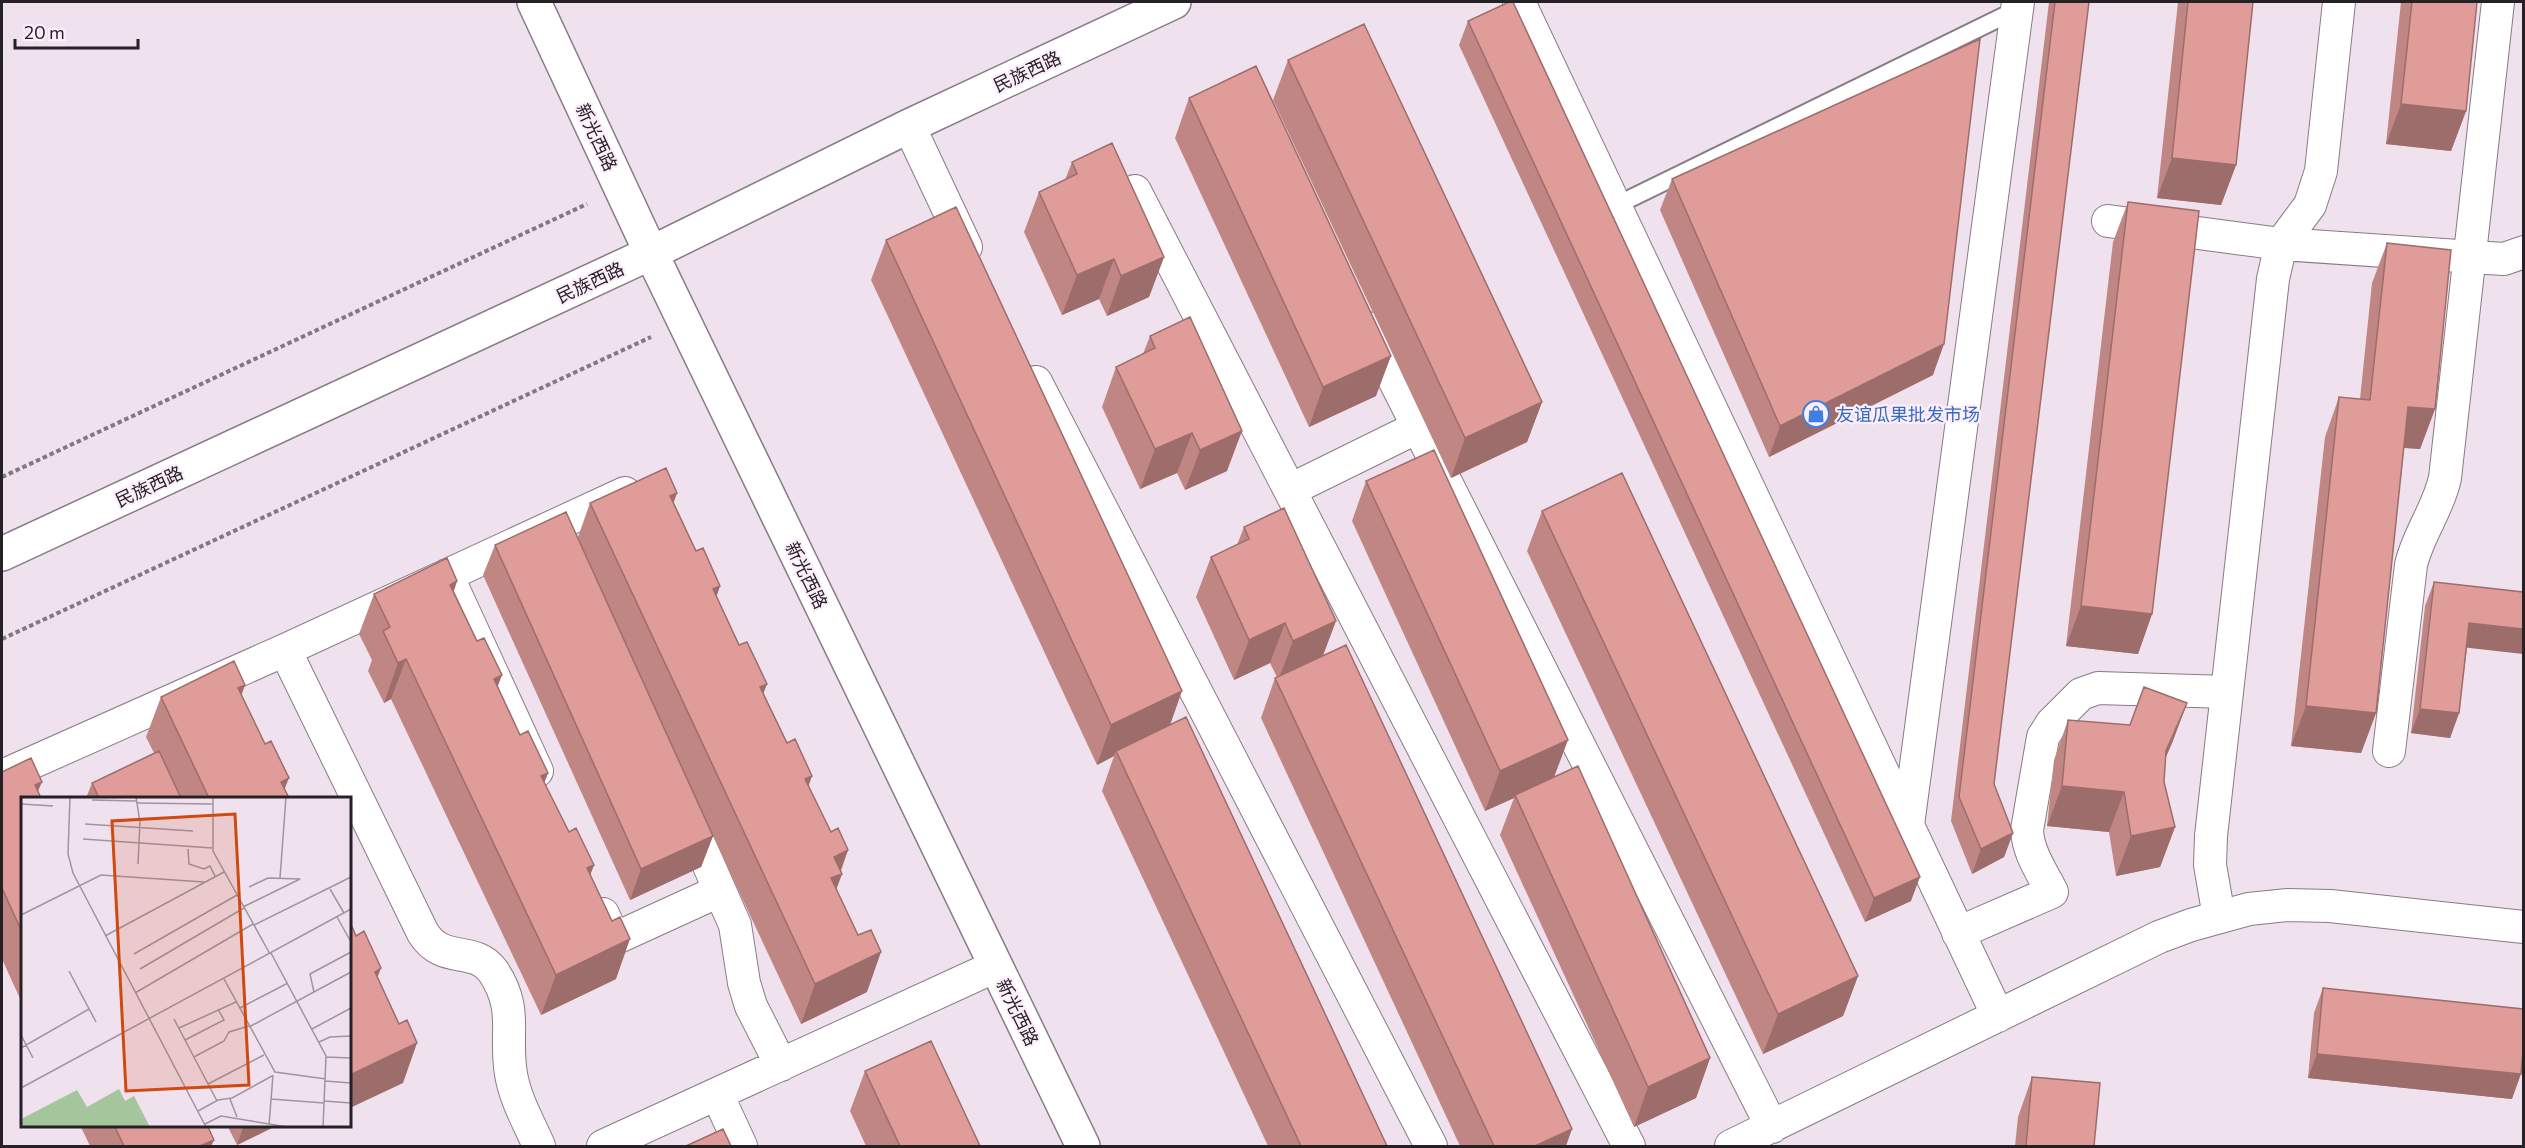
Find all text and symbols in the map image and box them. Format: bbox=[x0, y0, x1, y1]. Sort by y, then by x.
scale bar bbox=[15, 12, 138, 50]
text: 20 m bbox=[24, 21, 65, 43]
street label: 民族西路 bbox=[990, 46, 1064, 96]
street label: 新光西路 bbox=[572, 100, 622, 174]
street label: 民族西路 bbox=[553, 257, 627, 307]
shop icon: 友谊瓜果批发市场 bbox=[1801, 399, 1831, 429]
place label: 友谊瓜果批发市场 bbox=[1836, 403, 1980, 425]
street label: 民族西路 bbox=[112, 461, 186, 511]
street label: 新光西路 bbox=[781, 538, 833, 612]
inset map bbox=[21, 797, 351, 1127]
street label: 新光西路 bbox=[992, 975, 1044, 1049]

